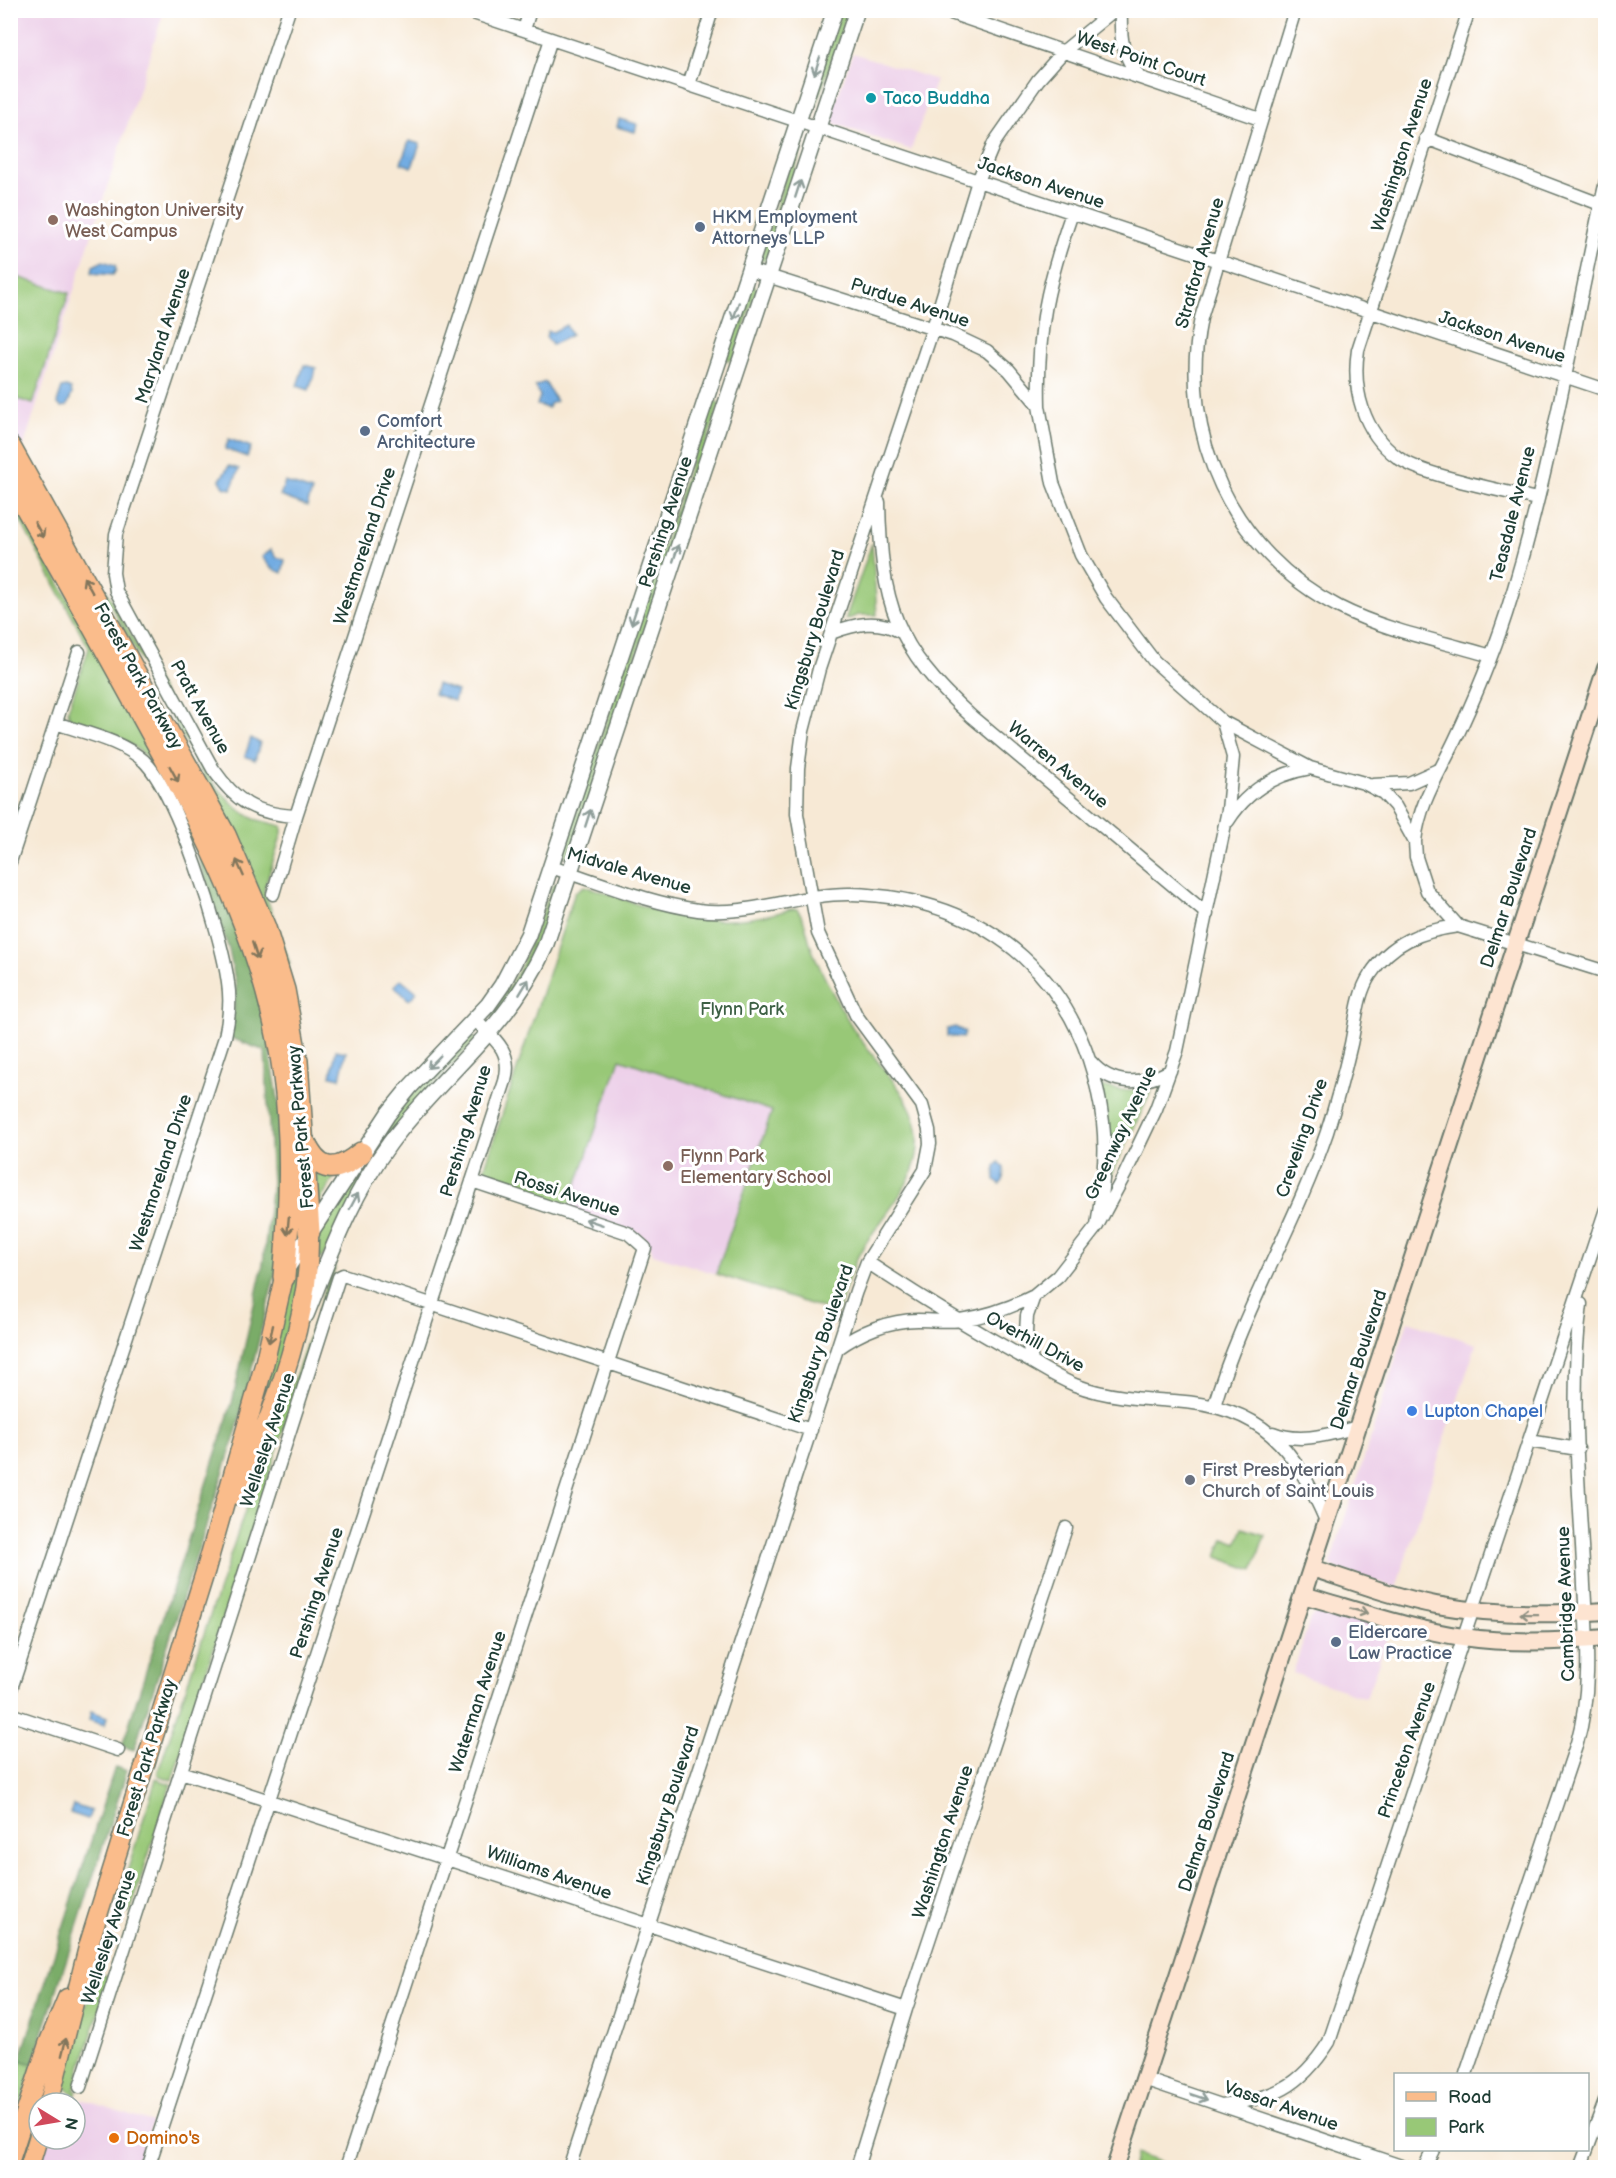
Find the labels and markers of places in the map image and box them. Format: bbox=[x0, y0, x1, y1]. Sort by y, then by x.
place label: Taco Buddha bbox=[883, 88, 990, 109]
marker: Taco Buddha bbox=[864, 91, 878, 105]
place label: Washington University West Campus bbox=[65, 200, 245, 242]
place label: HKM Employment Attorneys LLP bbox=[712, 207, 858, 249]
marker: Washington University West Campus bbox=[46, 213, 60, 227]
marker: HKM Employment Attorneys LLP bbox=[693, 220, 707, 234]
place label: Comfort Architecture bbox=[377, 411, 476, 453]
marker: Comfort Architecture bbox=[358, 424, 372, 438]
place label: Flynn Park Elementary School bbox=[680, 1146, 831, 1188]
marker: Flynn Park Elementary School bbox=[661, 1159, 675, 1173]
place label: Lupton Chapel bbox=[1424, 1401, 1543, 1422]
marker: Lupton Chapel bbox=[1405, 1404, 1419, 1418]
place label: First Presbyterian Church of Saint Louis bbox=[1202, 1460, 1374, 1502]
marker: First Presbyterian Church of Saint Louis bbox=[1183, 1473, 1197, 1487]
place label: Eldercare Law Practice bbox=[1348, 1622, 1452, 1664]
marker: Eldercare Law Practice bbox=[1329, 1635, 1343, 1649]
place label: Domino's bbox=[126, 2128, 200, 2149]
marker: Domino's bbox=[107, 2131, 121, 2145]

